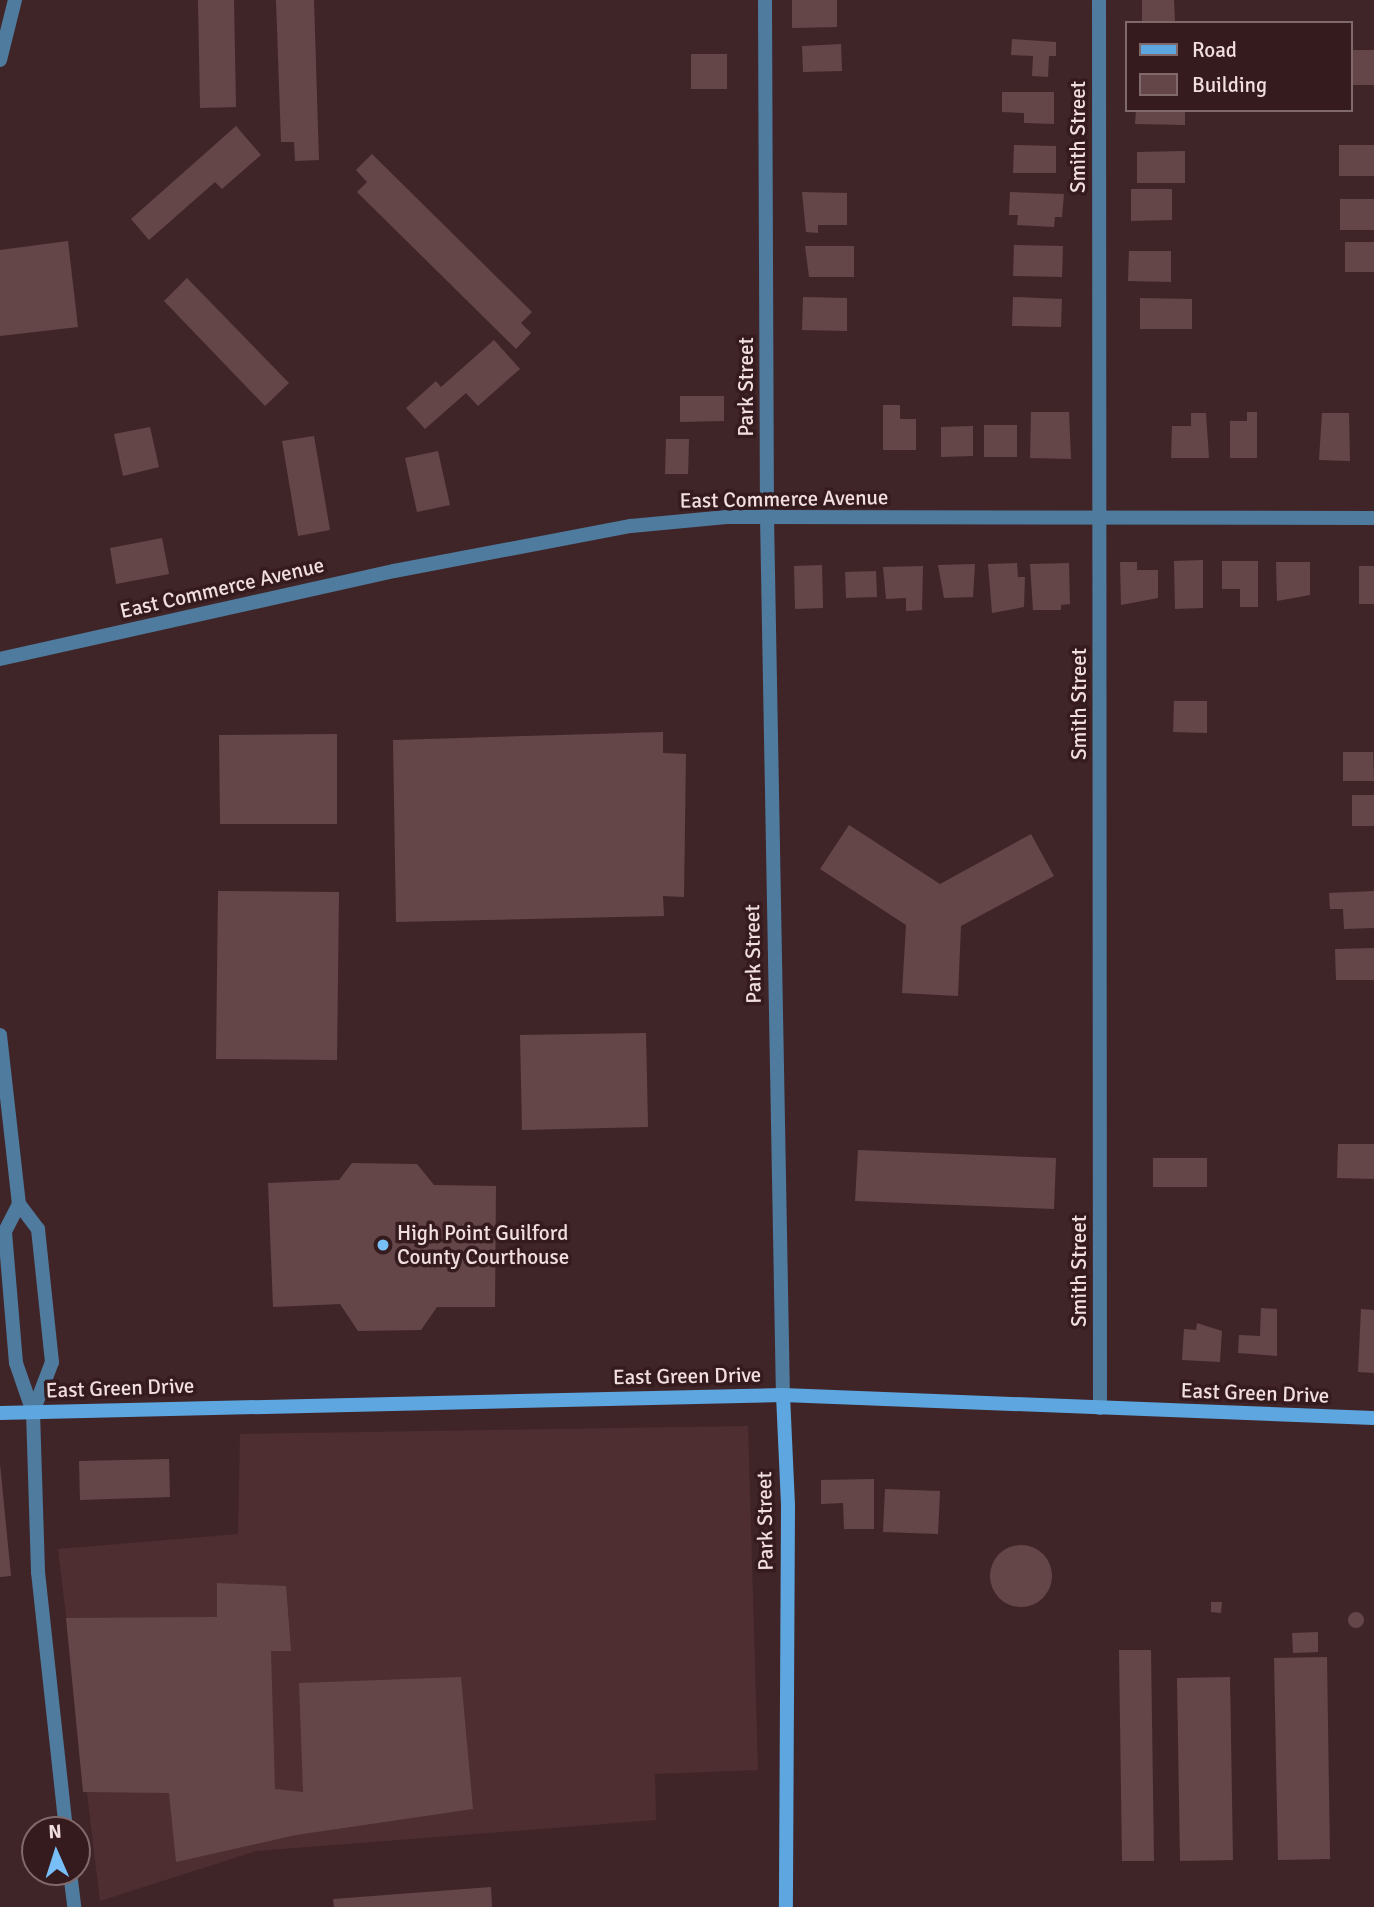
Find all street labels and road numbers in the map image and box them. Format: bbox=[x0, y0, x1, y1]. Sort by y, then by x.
street label: Smith Street bbox=[1065, 81, 1091, 193]
street label: Park Street bbox=[733, 337, 759, 437]
street label: East Commerce Avenue bbox=[679, 485, 889, 513]
street label: East Commerce Avenue bbox=[117, 552, 327, 624]
street label: Smith Street bbox=[1066, 648, 1092, 760]
street label: Park Street bbox=[740, 904, 766, 1004]
street label: Smith Street bbox=[1066, 1215, 1092, 1327]
street label: East Green Drive bbox=[613, 1362, 761, 1390]
street label: East Green Drive bbox=[45, 1373, 195, 1403]
street label: East Green Drive bbox=[1180, 1378, 1330, 1408]
street label: Park Street bbox=[752, 1471, 778, 1571]

